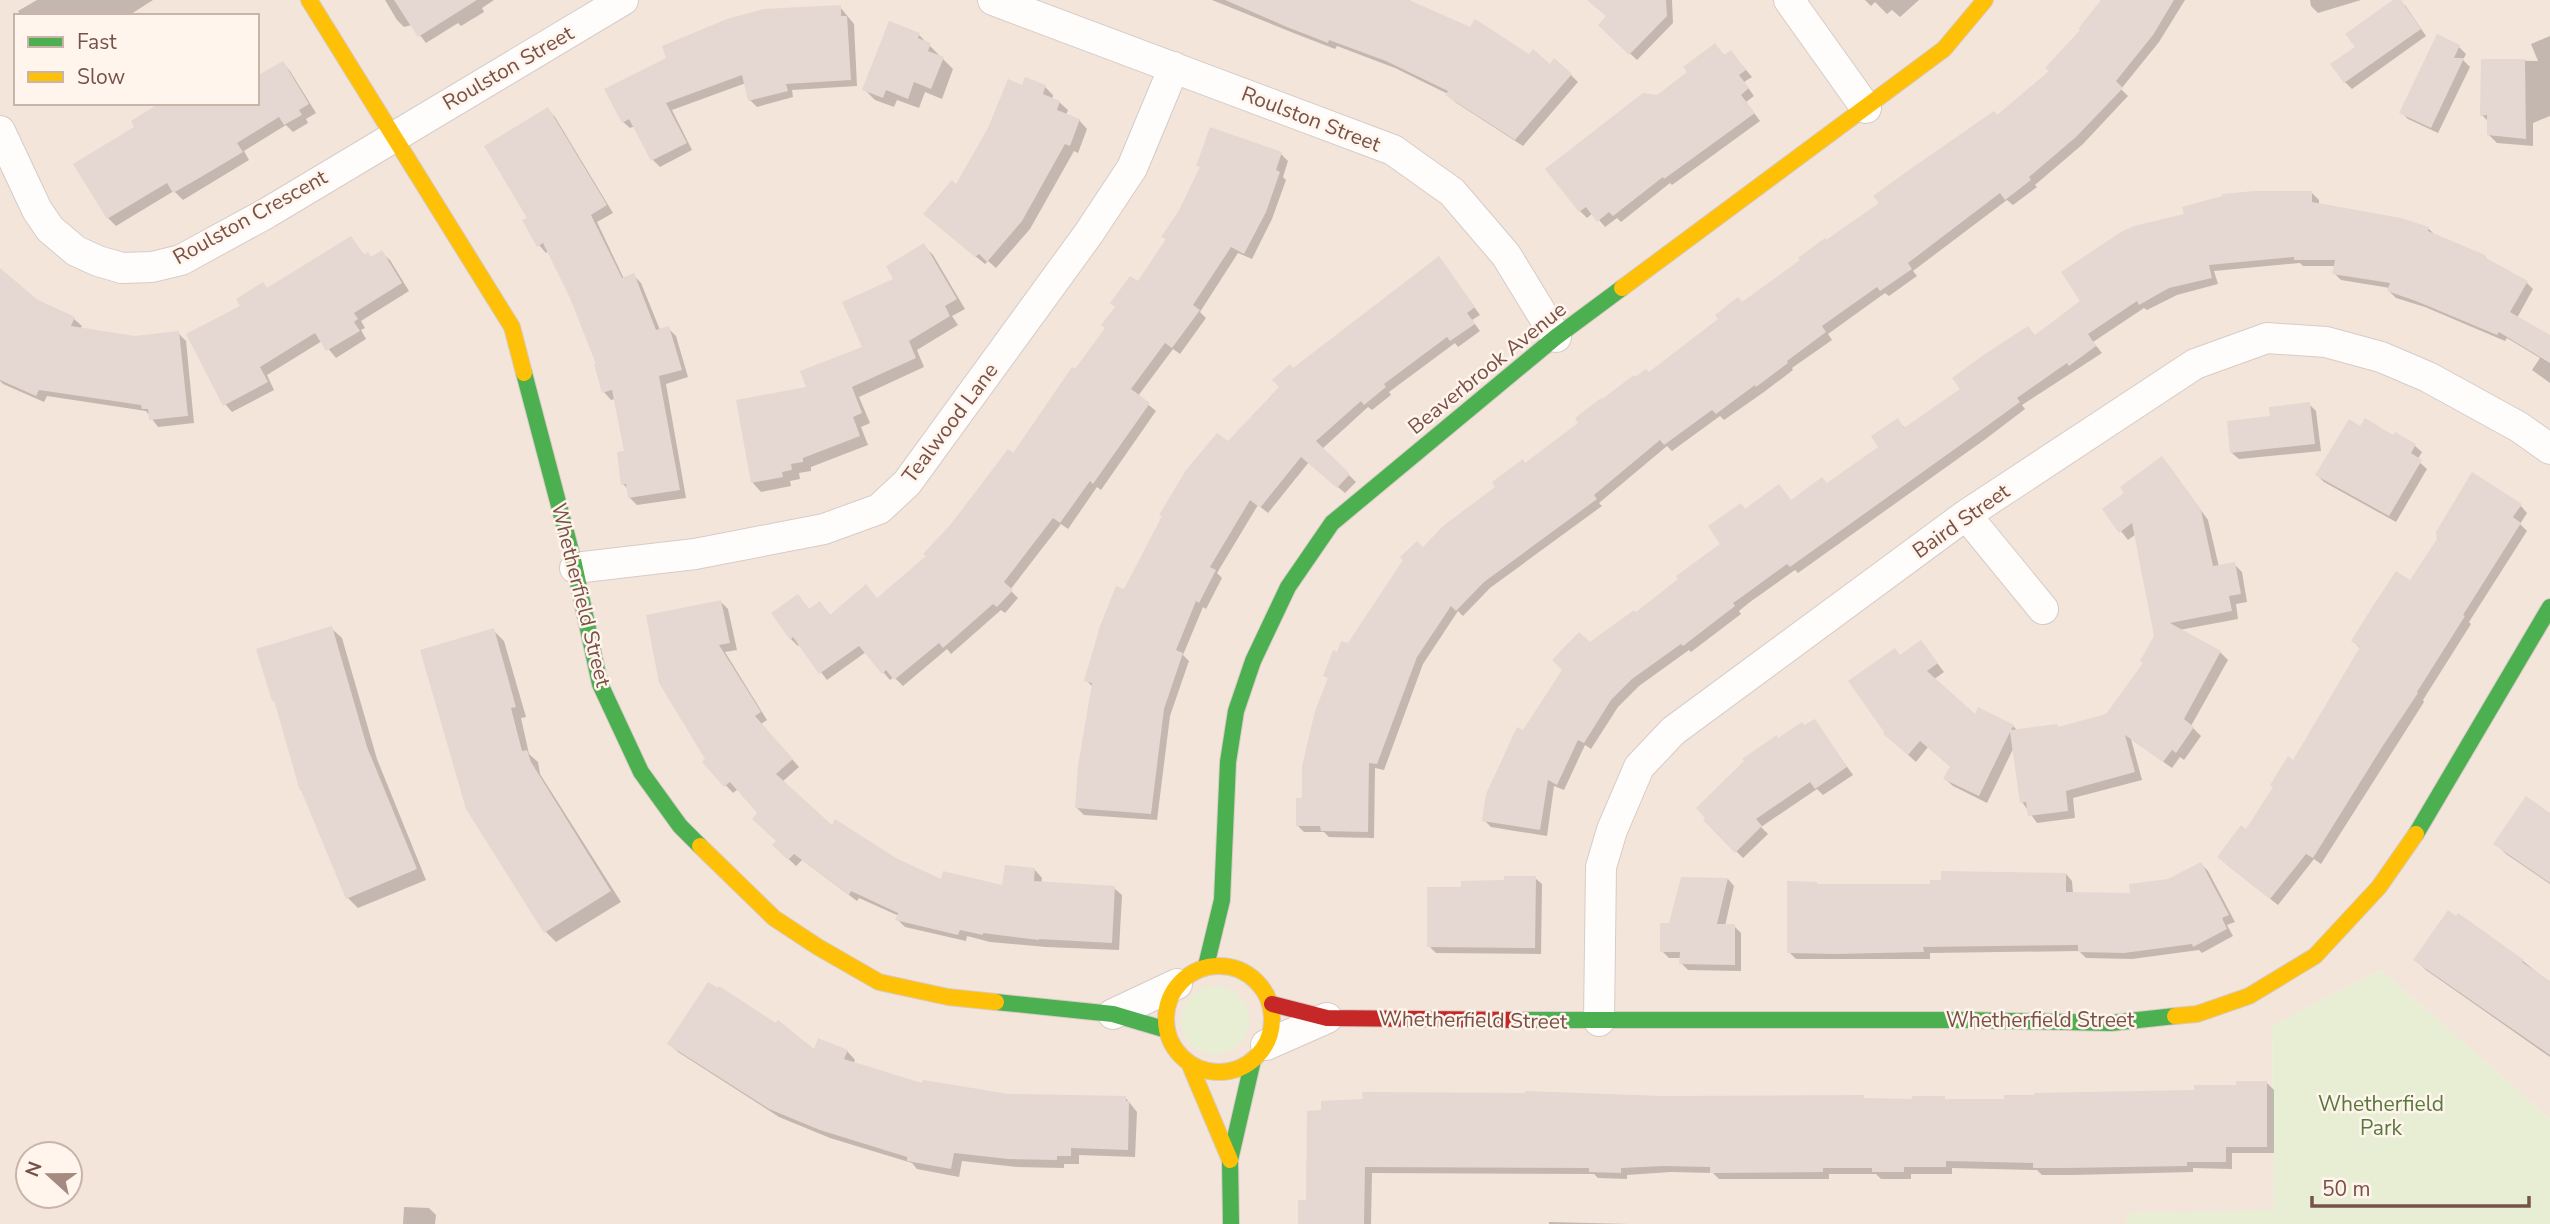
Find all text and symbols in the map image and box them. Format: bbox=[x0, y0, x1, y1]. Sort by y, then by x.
legend bbox=[14, 14, 259, 105]
street label: Roulston Street bbox=[437, 19, 579, 117]
text: Fast bbox=[77, 28, 117, 56]
text: Slow bbox=[77, 63, 126, 91]
street label: Roulston Street bbox=[1237, 80, 1385, 159]
street label: Roulston Crescent bbox=[168, 163, 333, 271]
street label: Beaverbrook Avenue bbox=[1402, 295, 1572, 441]
street label: Tealwood Lane bbox=[896, 357, 1004, 489]
street label: Baird Street bbox=[1907, 477, 2016, 565]
street label: Whetherfield Street bbox=[545, 500, 618, 691]
street label: Whetherfield Street bbox=[1378, 1004, 1568, 1036]
street label: Whetherfield Street bbox=[1946, 1006, 2135, 1034]
park label: Whetherfield Park bbox=[2318, 1090, 2444, 1142]
north arrow bbox=[14, 1140, 84, 1210]
text: N bbox=[19, 1158, 49, 1181]
scale bar bbox=[2312, 1164, 2529, 1208]
text: 50 m bbox=[2322, 1175, 2371, 1203]

